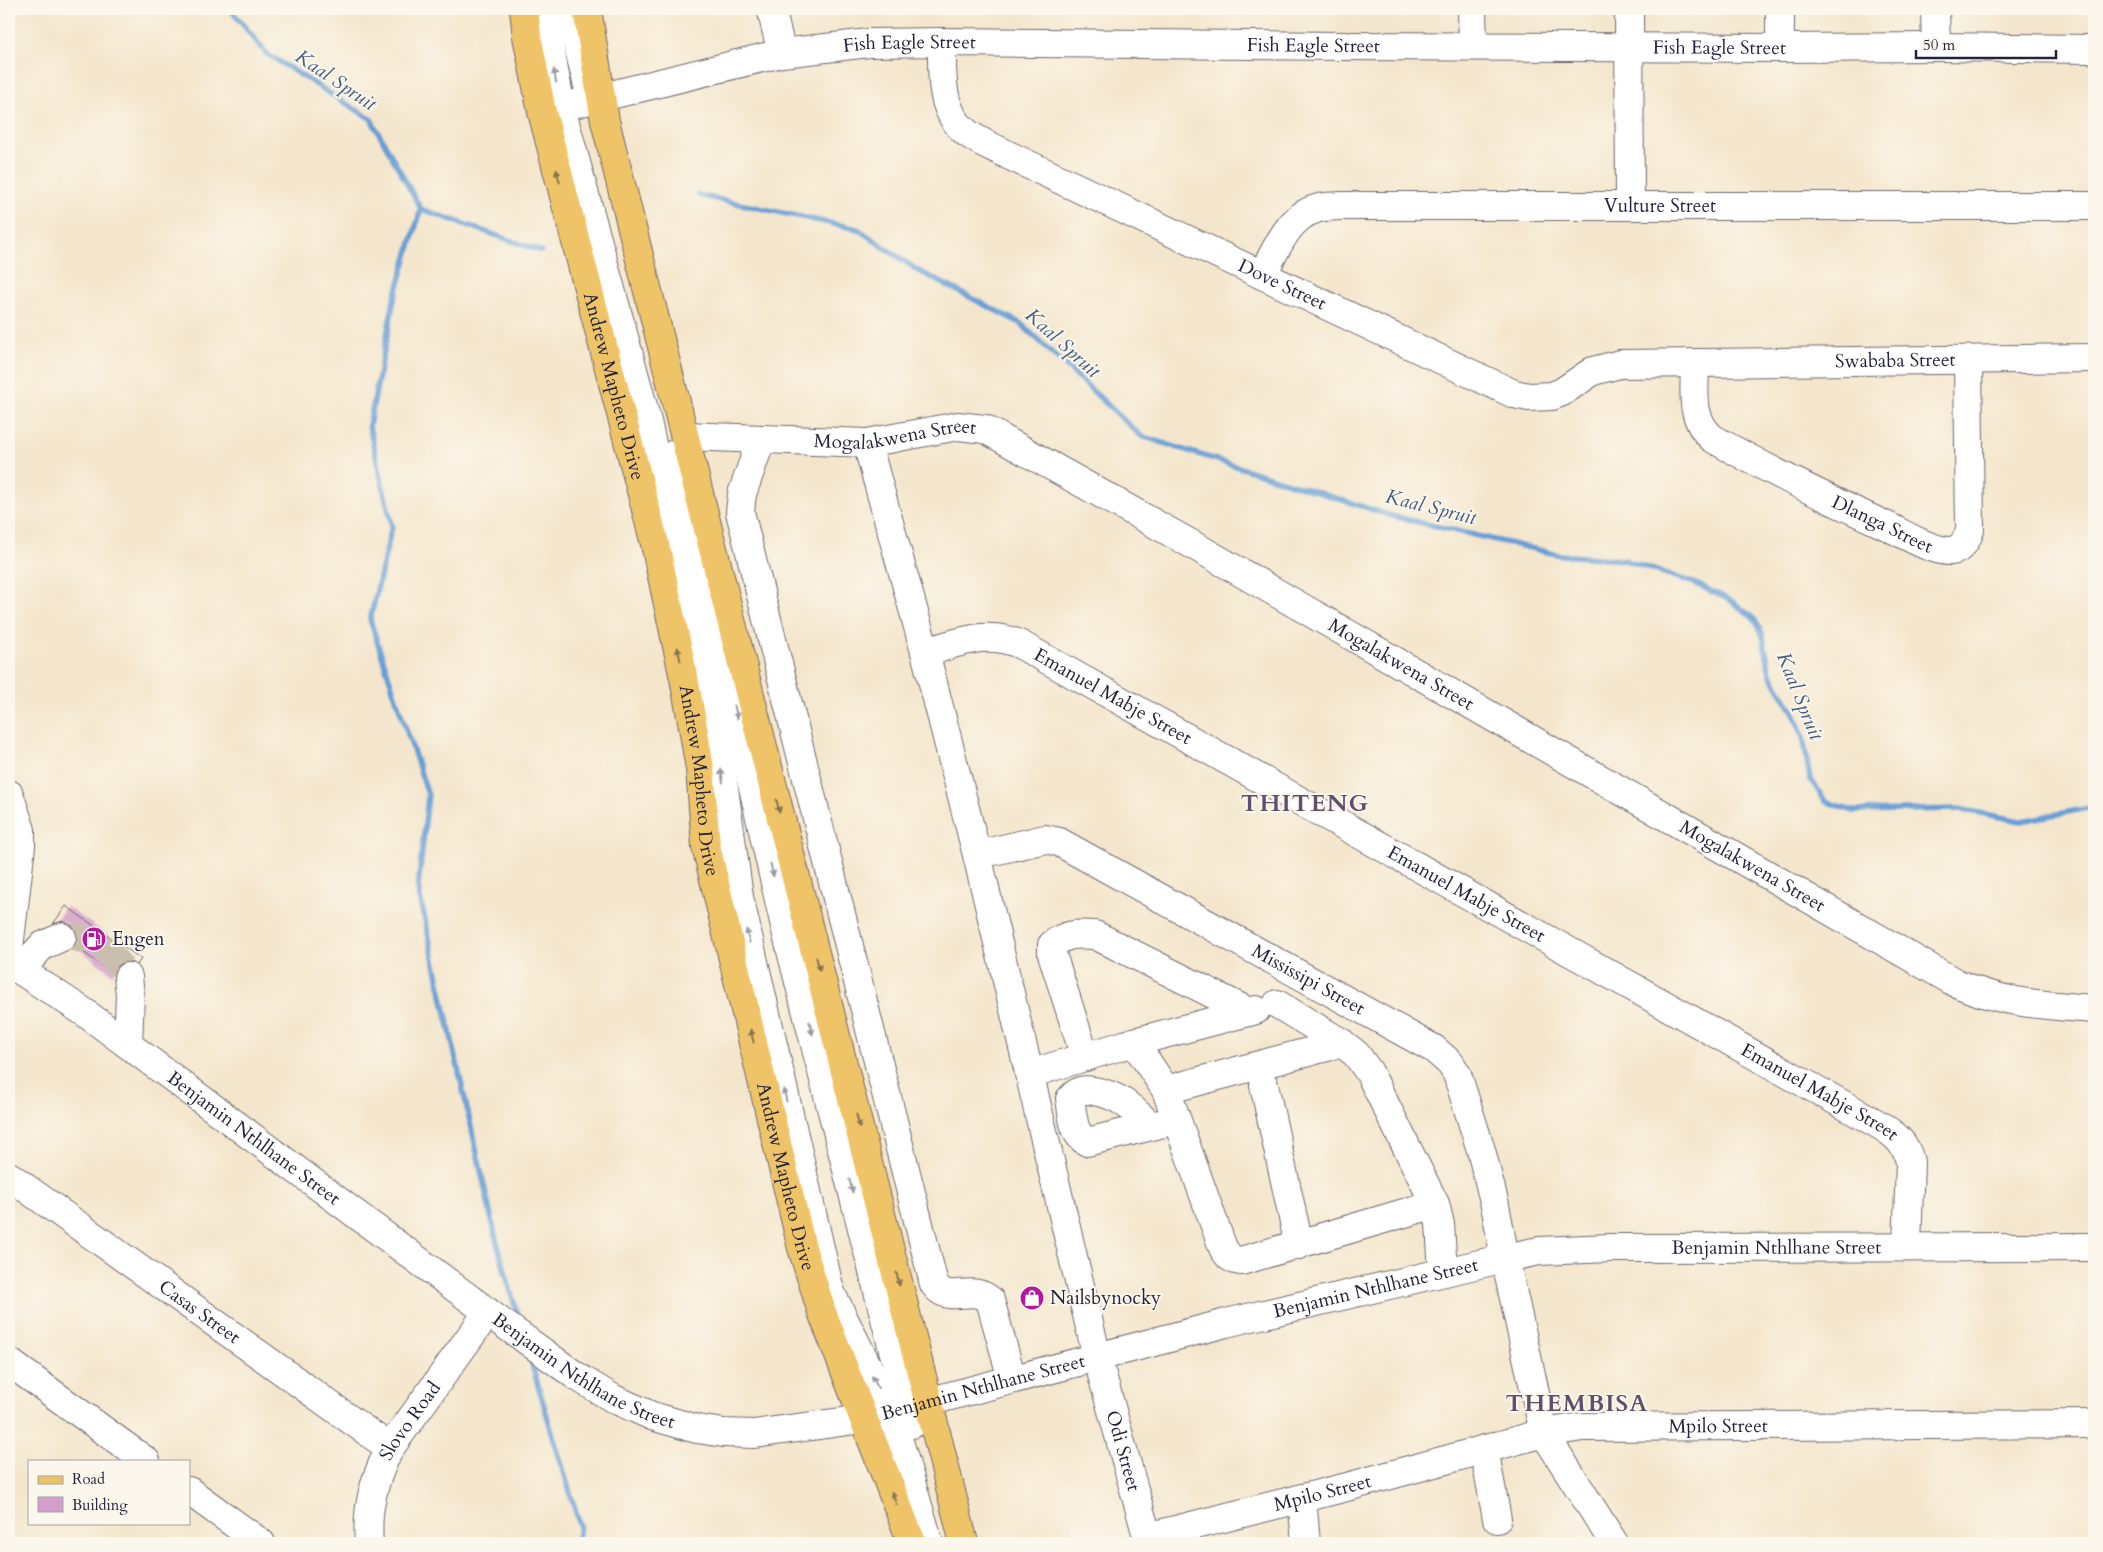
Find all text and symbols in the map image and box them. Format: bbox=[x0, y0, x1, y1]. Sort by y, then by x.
scale bar bbox=[1916, 28, 2056, 60]
street label: Fish Eagle Street bbox=[842, 29, 976, 59]
street label: Fish Eagle Street bbox=[1247, 32, 1380, 59]
street label: Fish Eagle Street bbox=[1653, 34, 1786, 61]
text: 50 m bbox=[1923, 35, 1955, 55]
water label: Kaal Spruit bbox=[290, 43, 383, 118]
one-way arrow bbox=[551, 68, 559, 84]
one-way arrow bbox=[554, 168, 562, 183]
street label: Vulture Street bbox=[1604, 193, 1716, 219]
street label: Dove Street bbox=[1234, 252, 1331, 317]
street label: Andrew Mapheto Drive bbox=[577, 289, 651, 483]
water label: Kaal Spruit bbox=[1020, 302, 1107, 385]
street label: Swababa Street bbox=[1835, 347, 1956, 374]
street label: Mogalakwena Street bbox=[813, 413, 978, 456]
water label: Kaal Spruit bbox=[1383, 483, 1480, 532]
street label: Dlanga Street bbox=[1828, 489, 1936, 560]
street label: Mogalakwena Street bbox=[1323, 612, 1479, 717]
street label: Emanuel Mabje Street bbox=[1029, 642, 1196, 751]
one-way arrow bbox=[675, 646, 683, 661]
water label: Kaal Spruit bbox=[1770, 648, 1830, 745]
street label: Andrew Mapheto Drive bbox=[673, 683, 726, 879]
one-way arrow bbox=[732, 704, 740, 719]
one-way arrow bbox=[718, 768, 726, 784]
district label: THITENG bbox=[1241, 787, 1369, 820]
one-way arrow bbox=[775, 798, 783, 813]
street label: Mogalakwena Street bbox=[1675, 814, 1830, 918]
street label: Emanuel Mabje Street bbox=[1383, 839, 1550, 949]
one-way arrow bbox=[768, 863, 776, 878]
fuel station icon: Engen bbox=[81, 926, 107, 952]
place label: Engen bbox=[112, 926, 165, 952]
one-way arrow bbox=[744, 929, 752, 944]
street label: Mississipi Street bbox=[1247, 938, 1370, 1021]
one-way arrow bbox=[814, 956, 822, 971]
one-way arrow bbox=[807, 1021, 815, 1036]
one-way arrow bbox=[748, 1029, 756, 1044]
street label: Emanuel Mabje Street bbox=[1736, 1037, 1904, 1147]
street label: Benjamin Nthlhane Street bbox=[162, 1065, 346, 1211]
street label: Andrew Mapheto Drive bbox=[750, 1080, 821, 1274]
one-way arrow bbox=[780, 1086, 788, 1102]
one-way arrow bbox=[854, 1114, 862, 1129]
one-way arrow bbox=[848, 1178, 856, 1193]
street label: Benjamin Nthlhane Street bbox=[1672, 1234, 1881, 1261]
street label: Benjamin Nthlhane Street bbox=[1271, 1252, 1481, 1325]
one-way arrow bbox=[894, 1271, 902, 1286]
street label: Casas Street bbox=[153, 1274, 245, 1350]
shop icon: Nailsbynocky bbox=[1019, 1285, 1045, 1311]
place label: Nailsbynocky bbox=[1050, 1285, 1161, 1311]
street label: Benjamin Nthlhane Street bbox=[487, 1307, 678, 1435]
street label: Benjamin Nthlhane Street bbox=[878, 1348, 1088, 1427]
one-way arrow bbox=[871, 1374, 879, 1389]
street label: Slovo Road bbox=[373, 1376, 447, 1465]
district label: THEMBISA bbox=[1506, 1387, 1648, 1420]
street label: Odi Street bbox=[1100, 1407, 1147, 1494]
street label: Mpilo Street bbox=[1668, 1413, 1768, 1439]
legend bbox=[28, 1460, 190, 1524]
street label: Mpilo Street bbox=[1271, 1468, 1374, 1518]
text: Road bbox=[72, 1469, 105, 1489]
one-way arrow bbox=[890, 1490, 898, 1505]
text: Building bbox=[72, 1495, 128, 1515]

